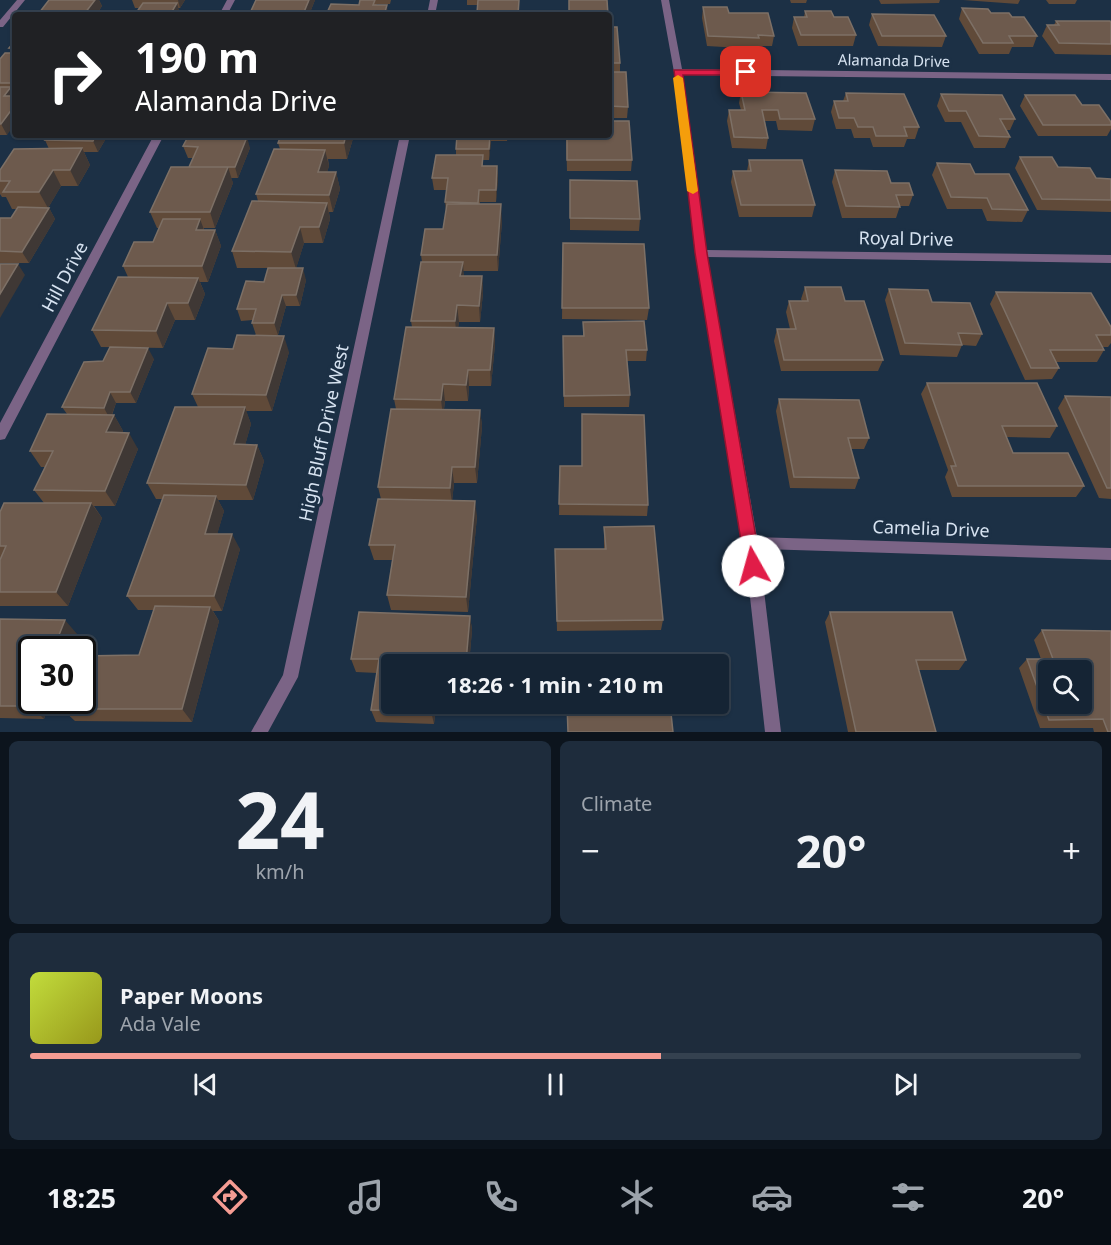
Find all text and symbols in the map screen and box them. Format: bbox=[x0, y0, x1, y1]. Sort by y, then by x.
text: 190 m bbox=[135, 28, 259, 85]
icon: right bbox=[36, 36, 114, 114]
pin bbox=[720, 46, 771, 97]
street label: Alamanda Drive bbox=[838, 49, 950, 71]
icon: arrive bbox=[729, 55, 762, 88]
text: Alamanda Drive bbox=[135, 82, 337, 119]
street label: Royal Drive bbox=[858, 225, 954, 251]
street label: Hill Drive bbox=[36, 237, 93, 316]
street label: High Bluff Drive West bbox=[293, 342, 354, 523]
street label: Camelia Drive bbox=[872, 514, 990, 542]
position arrow bbox=[721, 534, 785, 598]
speed limit sign: 30 bbox=[18, 636, 96, 714]
map controls bbox=[1038, 660, 1092, 714]
button: search bbox=[1038, 660, 1092, 714]
text: 18:26 · 1 min · 210 m bbox=[446, 669, 664, 699]
text: 24 bbox=[235, 766, 325, 872]
text: Climate bbox=[581, 790, 652, 817]
text: 20° bbox=[796, 820, 866, 881]
text: − bbox=[581, 828, 600, 873]
text: + bbox=[1062, 828, 1081, 873]
text: km/h bbox=[255, 858, 305, 885]
text: Paper Moons bbox=[120, 980, 263, 1010]
text: Ada Vale bbox=[120, 1010, 201, 1037]
icon: previous bbox=[189, 1068, 222, 1101]
icon: pause bbox=[539, 1068, 572, 1101]
icon: next bbox=[889, 1068, 922, 1101]
icon: directions bbox=[209, 1176, 251, 1218]
icon: music bbox=[345, 1176, 387, 1218]
icon: phone bbox=[480, 1176, 522, 1218]
icon: climate bbox=[616, 1176, 658, 1218]
icon: car bbox=[751, 1176, 793, 1218]
icon: filters bbox=[887, 1176, 929, 1218]
text: 18:25 bbox=[47, 1179, 116, 1216]
text: 20° bbox=[1022, 1179, 1064, 1216]

